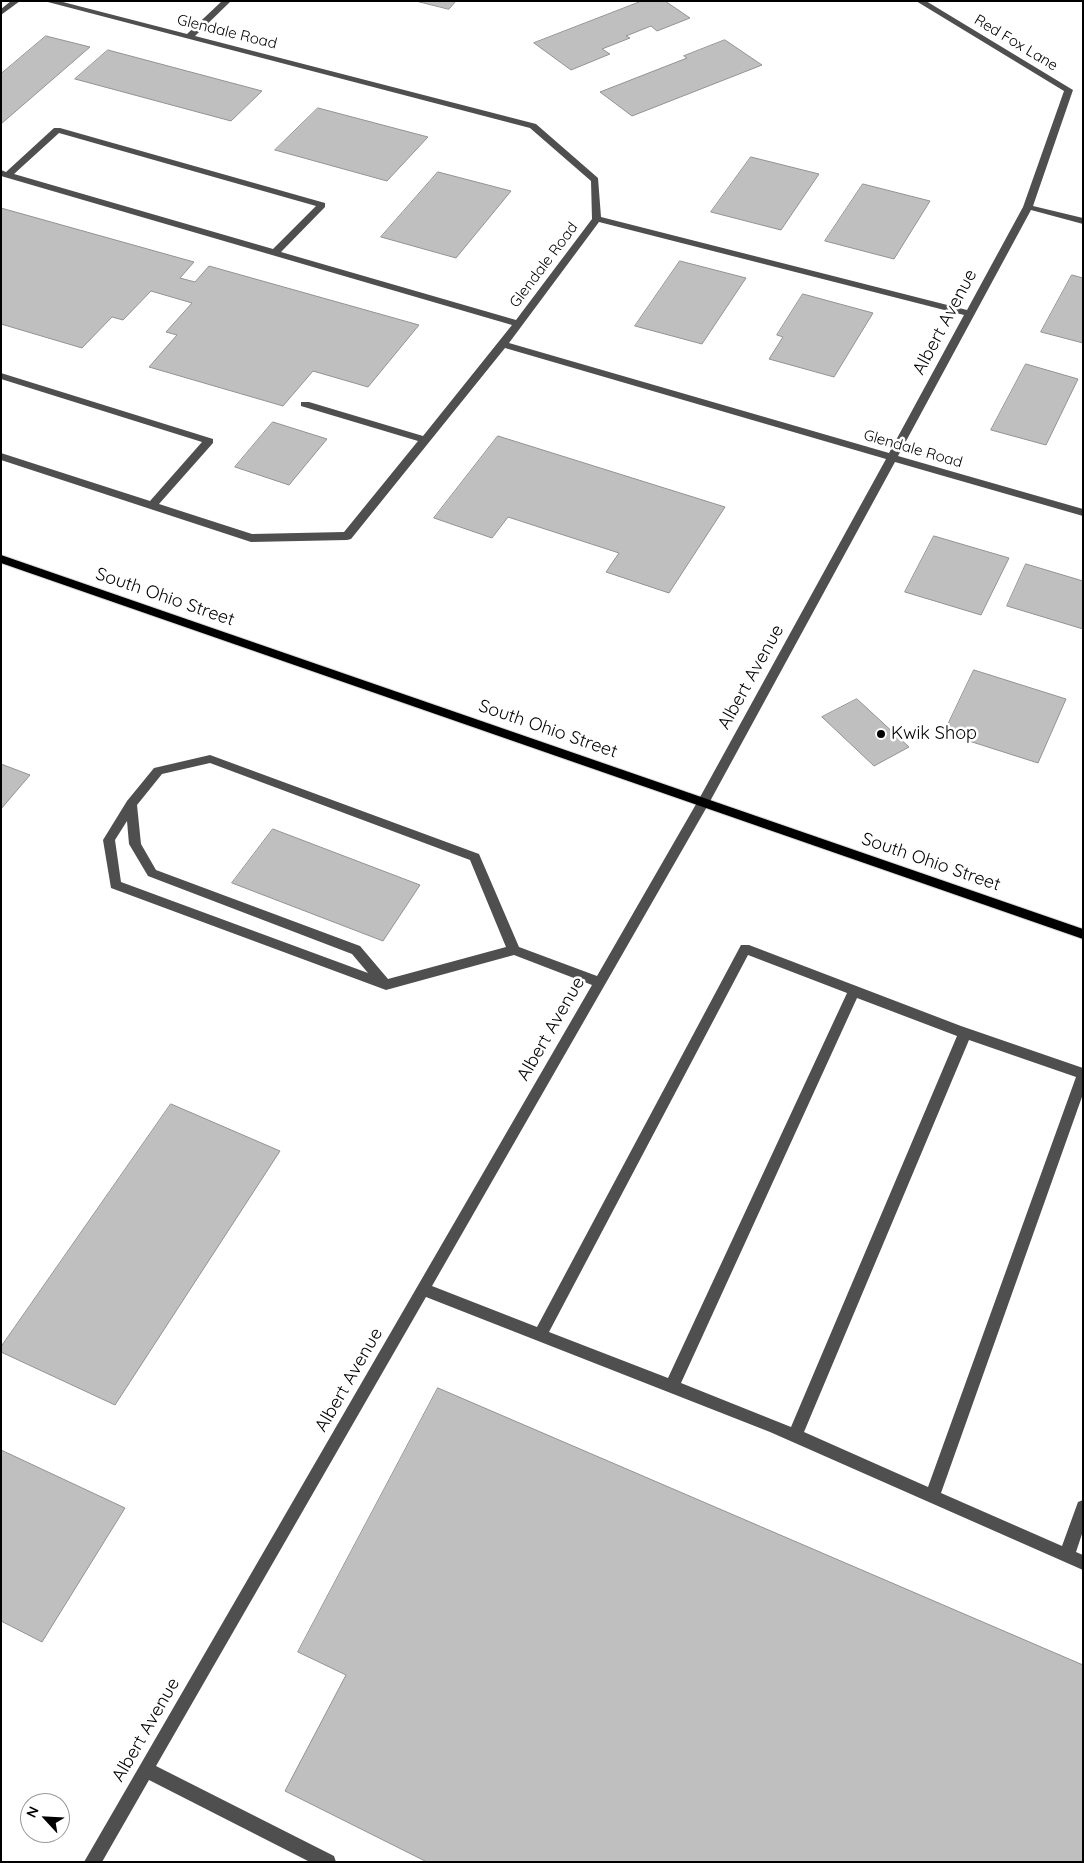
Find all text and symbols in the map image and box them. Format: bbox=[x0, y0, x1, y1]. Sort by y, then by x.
street label: Glendale Road bbox=[175, 11, 279, 53]
street label: Red Fox Lane bbox=[971, 11, 1061, 75]
street label: Glendale Road bbox=[506, 219, 582, 311]
street label: Albert Avenue bbox=[908, 266, 982, 378]
street label: Glendale Road bbox=[861, 426, 965, 472]
street label: South Ohio Street bbox=[93, 563, 237, 631]
street label: Albert Avenue bbox=[713, 621, 789, 733]
street label: South Ohio Street bbox=[476, 695, 620, 763]
place label: Kwik Shop bbox=[891, 723, 977, 745]
marker: Kwik Shop bbox=[875, 728, 887, 740]
street label: South Ohio Street bbox=[859, 828, 1003, 896]
street label: Albert Avenue bbox=[513, 973, 589, 1085]
street label: Albert Avenue bbox=[311, 1324, 387, 1436]
street label: Albert Avenue bbox=[108, 1674, 184, 1786]
north arrow bbox=[20, 1793, 70, 1843]
text: N bbox=[22, 1804, 43, 1821]

